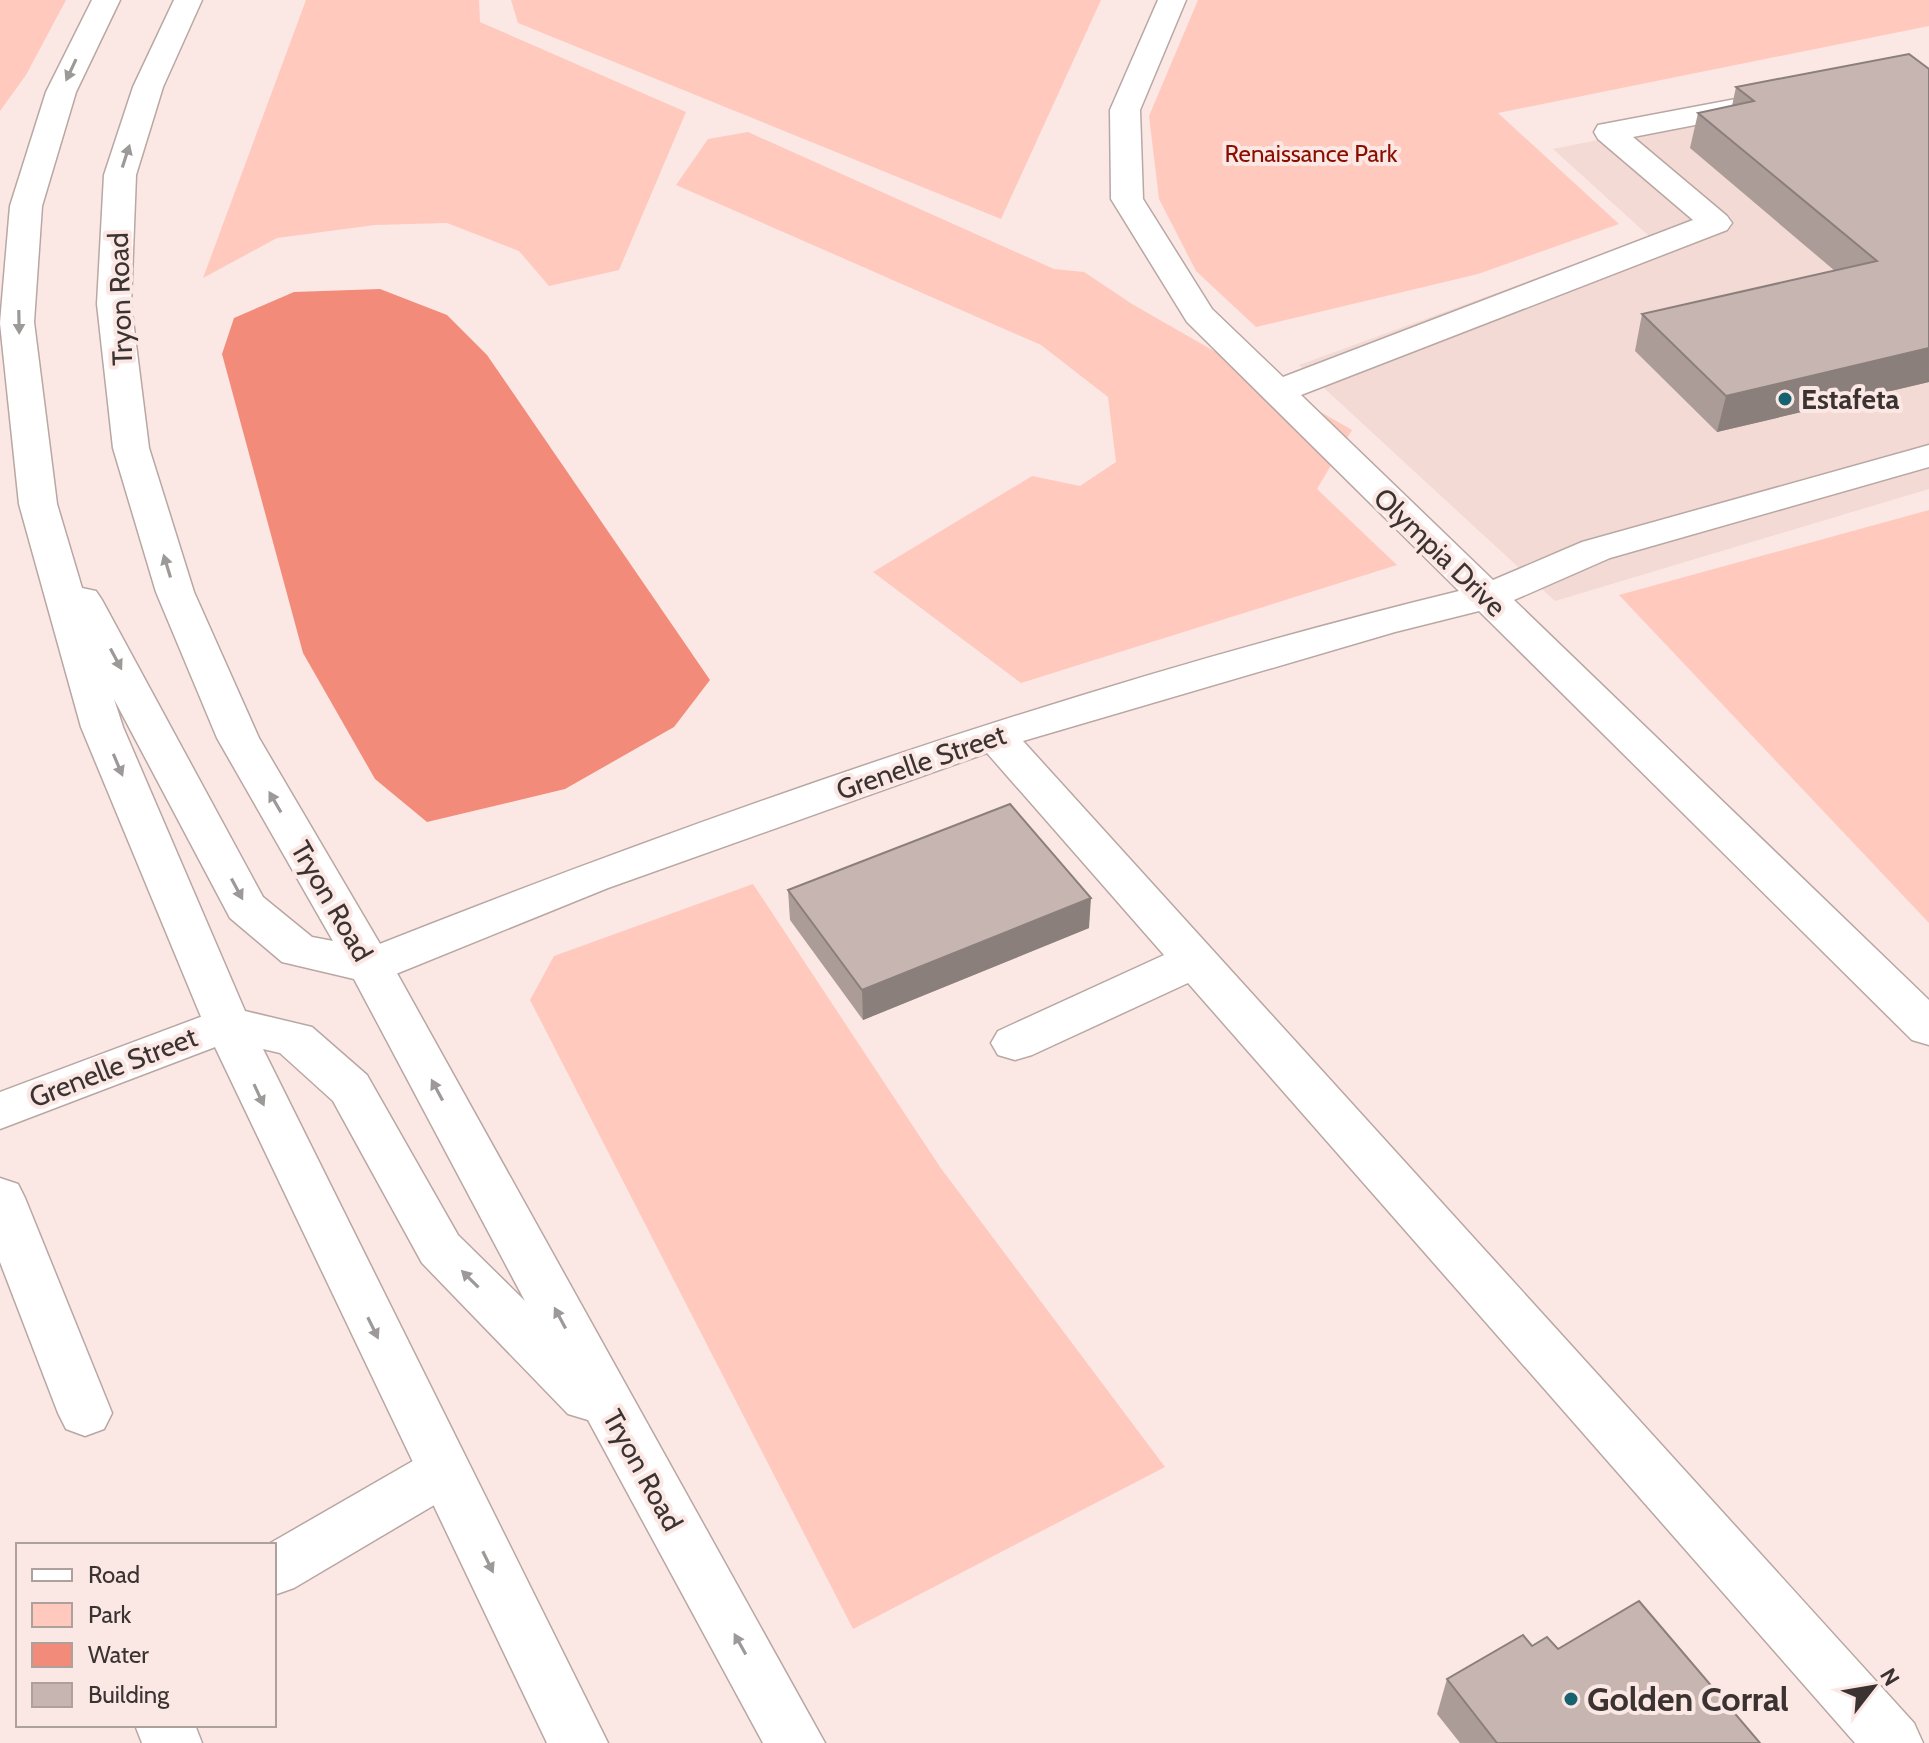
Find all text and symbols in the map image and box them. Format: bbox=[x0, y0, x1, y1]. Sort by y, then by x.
one-way arrow bbox=[64, 58, 78, 81]
park label: Renaissance Park bbox=[1225, 139, 1398, 168]
one-way arrow bbox=[120, 143, 133, 167]
street label: Tryon Road bbox=[101, 232, 139, 366]
one-way arrow bbox=[13, 310, 25, 335]
place label: Estafeta bbox=[1801, 382, 1900, 416]
marker: Estafeta bbox=[1776, 390, 1794, 408]
street label: Olympia Drive bbox=[1367, 481, 1513, 623]
one-way arrow bbox=[160, 553, 173, 577]
one-way arrow bbox=[109, 648, 122, 671]
street label: Grenelle Street bbox=[832, 717, 1010, 807]
one-way arrow bbox=[111, 753, 124, 777]
one-way arrow bbox=[268, 791, 282, 813]
street label: Tryon Road bbox=[284, 835, 380, 967]
one-way arrow bbox=[230, 878, 243, 901]
street label: Grenelle Street bbox=[24, 1019, 202, 1115]
one-way arrow bbox=[430, 1078, 443, 1101]
one-way arrow bbox=[253, 1083, 266, 1106]
one-way arrow bbox=[461, 1270, 480, 1289]
one-way arrow bbox=[554, 1307, 567, 1330]
one-way arrow bbox=[367, 1317, 380, 1340]
street label: Tryon Road bbox=[596, 1403, 690, 1537]
legend bbox=[16, 1543, 276, 1727]
one-way arrow bbox=[481, 1550, 495, 1573]
text: Road bbox=[88, 1560, 140, 1589]
text: Park bbox=[88, 1600, 131, 1629]
one-way arrow bbox=[733, 1633, 747, 1655]
text: Water bbox=[88, 1640, 149, 1669]
north arrow bbox=[1833, 1647, 1913, 1727]
text: N bbox=[1874, 1663, 1905, 1691]
place label: Golden Corral bbox=[1587, 1678, 1789, 1720]
text: Building bbox=[88, 1680, 170, 1709]
marker: Golden Corral bbox=[1562, 1690, 1580, 1708]

